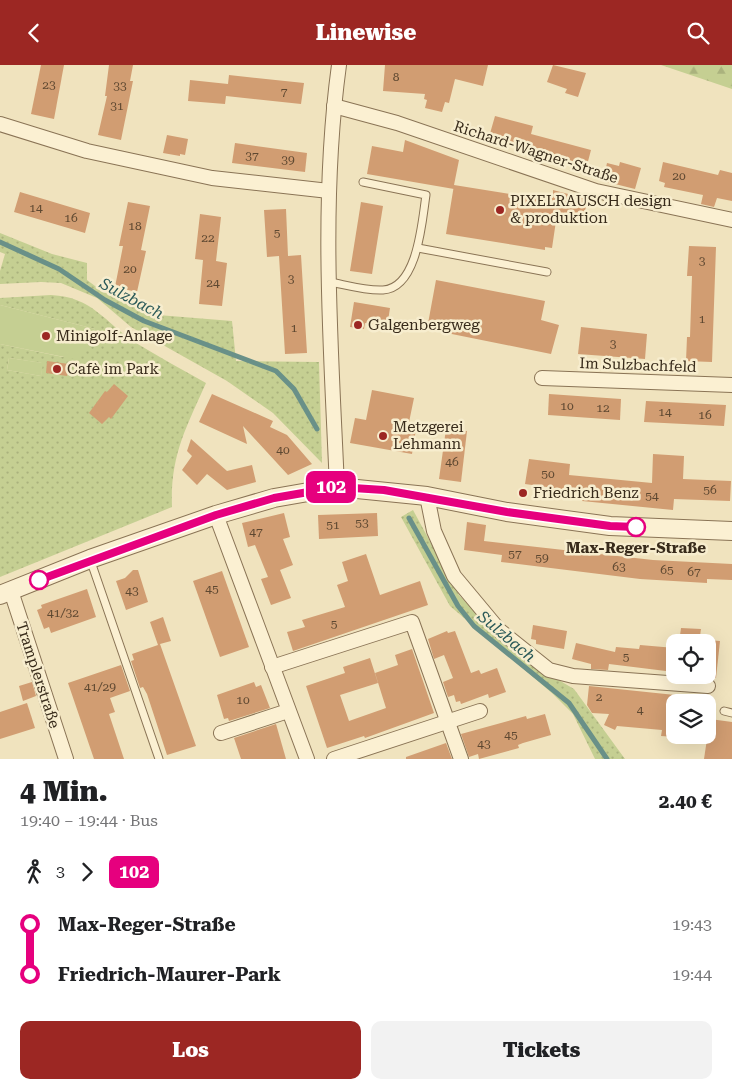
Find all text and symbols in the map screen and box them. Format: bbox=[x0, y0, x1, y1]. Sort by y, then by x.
icon: back bbox=[20, 19, 48, 47]
icon: search bbox=[684, 19, 712, 47]
text: Linewise bbox=[316, 20, 416, 45]
house number: 8 bbox=[393, 70, 400, 84]
house number: 23 bbox=[42, 78, 56, 92]
house number: 33 bbox=[113, 79, 127, 93]
house number: 7 bbox=[281, 85, 288, 99]
house number: 31 bbox=[110, 99, 124, 113]
street label: Richard-Wagner-Straße bbox=[451, 117, 621, 187]
house number: 37 bbox=[245, 149, 259, 163]
house number: 39 bbox=[281, 153, 295, 167]
house number: 20 bbox=[672, 169, 686, 183]
place label: PIXELRAUSCH design & produktion bbox=[510, 192, 672, 227]
house number: 14 bbox=[29, 201, 43, 215]
marker: PIXELRAUSCH design & produktion bbox=[494, 204, 506, 216]
house number: 16 bbox=[64, 211, 78, 225]
house number: 18 bbox=[128, 219, 142, 233]
house number: 5 bbox=[274, 226, 281, 240]
house number: 22 bbox=[201, 231, 215, 245]
house number: 3 bbox=[699, 254, 706, 268]
house number: 20 bbox=[123, 262, 137, 276]
house number: 3 bbox=[288, 272, 295, 286]
water label: Sulzbach bbox=[96, 273, 167, 323]
house number: 24 bbox=[206, 276, 220, 290]
house number: 1 bbox=[699, 312, 706, 326]
place label: Galgenbergweg bbox=[368, 316, 480, 334]
marker: Galgenbergweg bbox=[352, 319, 364, 331]
house number: 1 bbox=[291, 321, 298, 335]
place label: Minigolf-Anlage bbox=[56, 327, 172, 345]
marker: Minigolf-Anlage bbox=[40, 330, 52, 342]
house number: 3 bbox=[610, 337, 617, 351]
street label: Im Sulzbachfeld bbox=[579, 354, 697, 376]
place label: Cafè im Park bbox=[67, 360, 160, 378]
marker: Cafè im Park bbox=[51, 363, 63, 375]
house number: 10 bbox=[560, 399, 574, 413]
house number: 12 bbox=[596, 401, 610, 415]
house number: 14 bbox=[658, 405, 672, 419]
house number: 16 bbox=[698, 408, 712, 422]
place label: Metzgerei Lehmann bbox=[393, 418, 464, 453]
marker: Metzgerei Lehmann bbox=[377, 430, 389, 442]
house number: 40 bbox=[276, 443, 290, 457]
house number: 46 bbox=[445, 455, 459, 469]
house number: 50 bbox=[541, 467, 555, 481]
line badge: 102 bbox=[302, 471, 360, 503]
text: 102 bbox=[316, 476, 346, 497]
house number: 56 bbox=[703, 483, 717, 497]
place label: Friedrich Benz bbox=[533, 484, 639, 502]
marker: Friedrich Benz bbox=[517, 487, 529, 499]
house number: 54 bbox=[645, 489, 659, 503]
house number: 53 bbox=[355, 516, 369, 530]
marker: Max-Reger-Straße bbox=[626, 517, 646, 537]
house number: 51 bbox=[326, 518, 340, 532]
house number: 47 bbox=[249, 525, 263, 539]
place label: Max-Reger-Straße bbox=[566, 539, 706, 557]
house number: 57 bbox=[508, 547, 522, 561]
house number: 59 bbox=[535, 551, 549, 565]
house number: 63 bbox=[612, 560, 626, 574]
house number: 65 bbox=[660, 563, 674, 577]
house number: 67 bbox=[687, 565, 701, 579]
unlabelled marker bbox=[29, 570, 49, 590]
house number: 45 bbox=[205, 582, 219, 596]
house number: 43 bbox=[125, 584, 139, 598]
house number: 41/32 bbox=[47, 606, 79, 620]
water label: Sulzbach bbox=[473, 606, 540, 666]
house number: 5 bbox=[331, 617, 338, 631]
street label: Tramplerstraße bbox=[12, 619, 64, 731]
map controls bbox=[666, 634, 716, 744]
button: locate bbox=[666, 634, 716, 684]
house number: 5 bbox=[623, 650, 630, 664]
house number: 41/29 bbox=[84, 680, 116, 694]
house number: 2 bbox=[596, 690, 603, 704]
house number: 10 bbox=[236, 693, 250, 707]
button: layers bbox=[666, 694, 716, 744]
house number: 4 bbox=[637, 703, 644, 717]
house number: 45 bbox=[504, 728, 518, 742]
house number: 43 bbox=[477, 737, 491, 751]
text: 4 Min. bbox=[20, 775, 108, 808]
text: 2.40 € bbox=[659, 790, 712, 813]
text: 19:40 – 19:44 · Bus bbox=[20, 811, 158, 830]
icon: walk bbox=[20, 858, 48, 886]
icon: forward bbox=[73, 858, 101, 886]
text: 102 bbox=[119, 861, 149, 882]
text: 3 bbox=[56, 862, 65, 881]
text: Max-Reger-Straße bbox=[58, 913, 236, 936]
text: 19:43 bbox=[672, 915, 712, 934]
text: Friedrich-Maurer-Park bbox=[58, 963, 281, 986]
text: 19:44 bbox=[672, 965, 712, 984]
button: Los bbox=[20, 1021, 361, 1079]
button: Tickets bbox=[371, 1021, 712, 1079]

